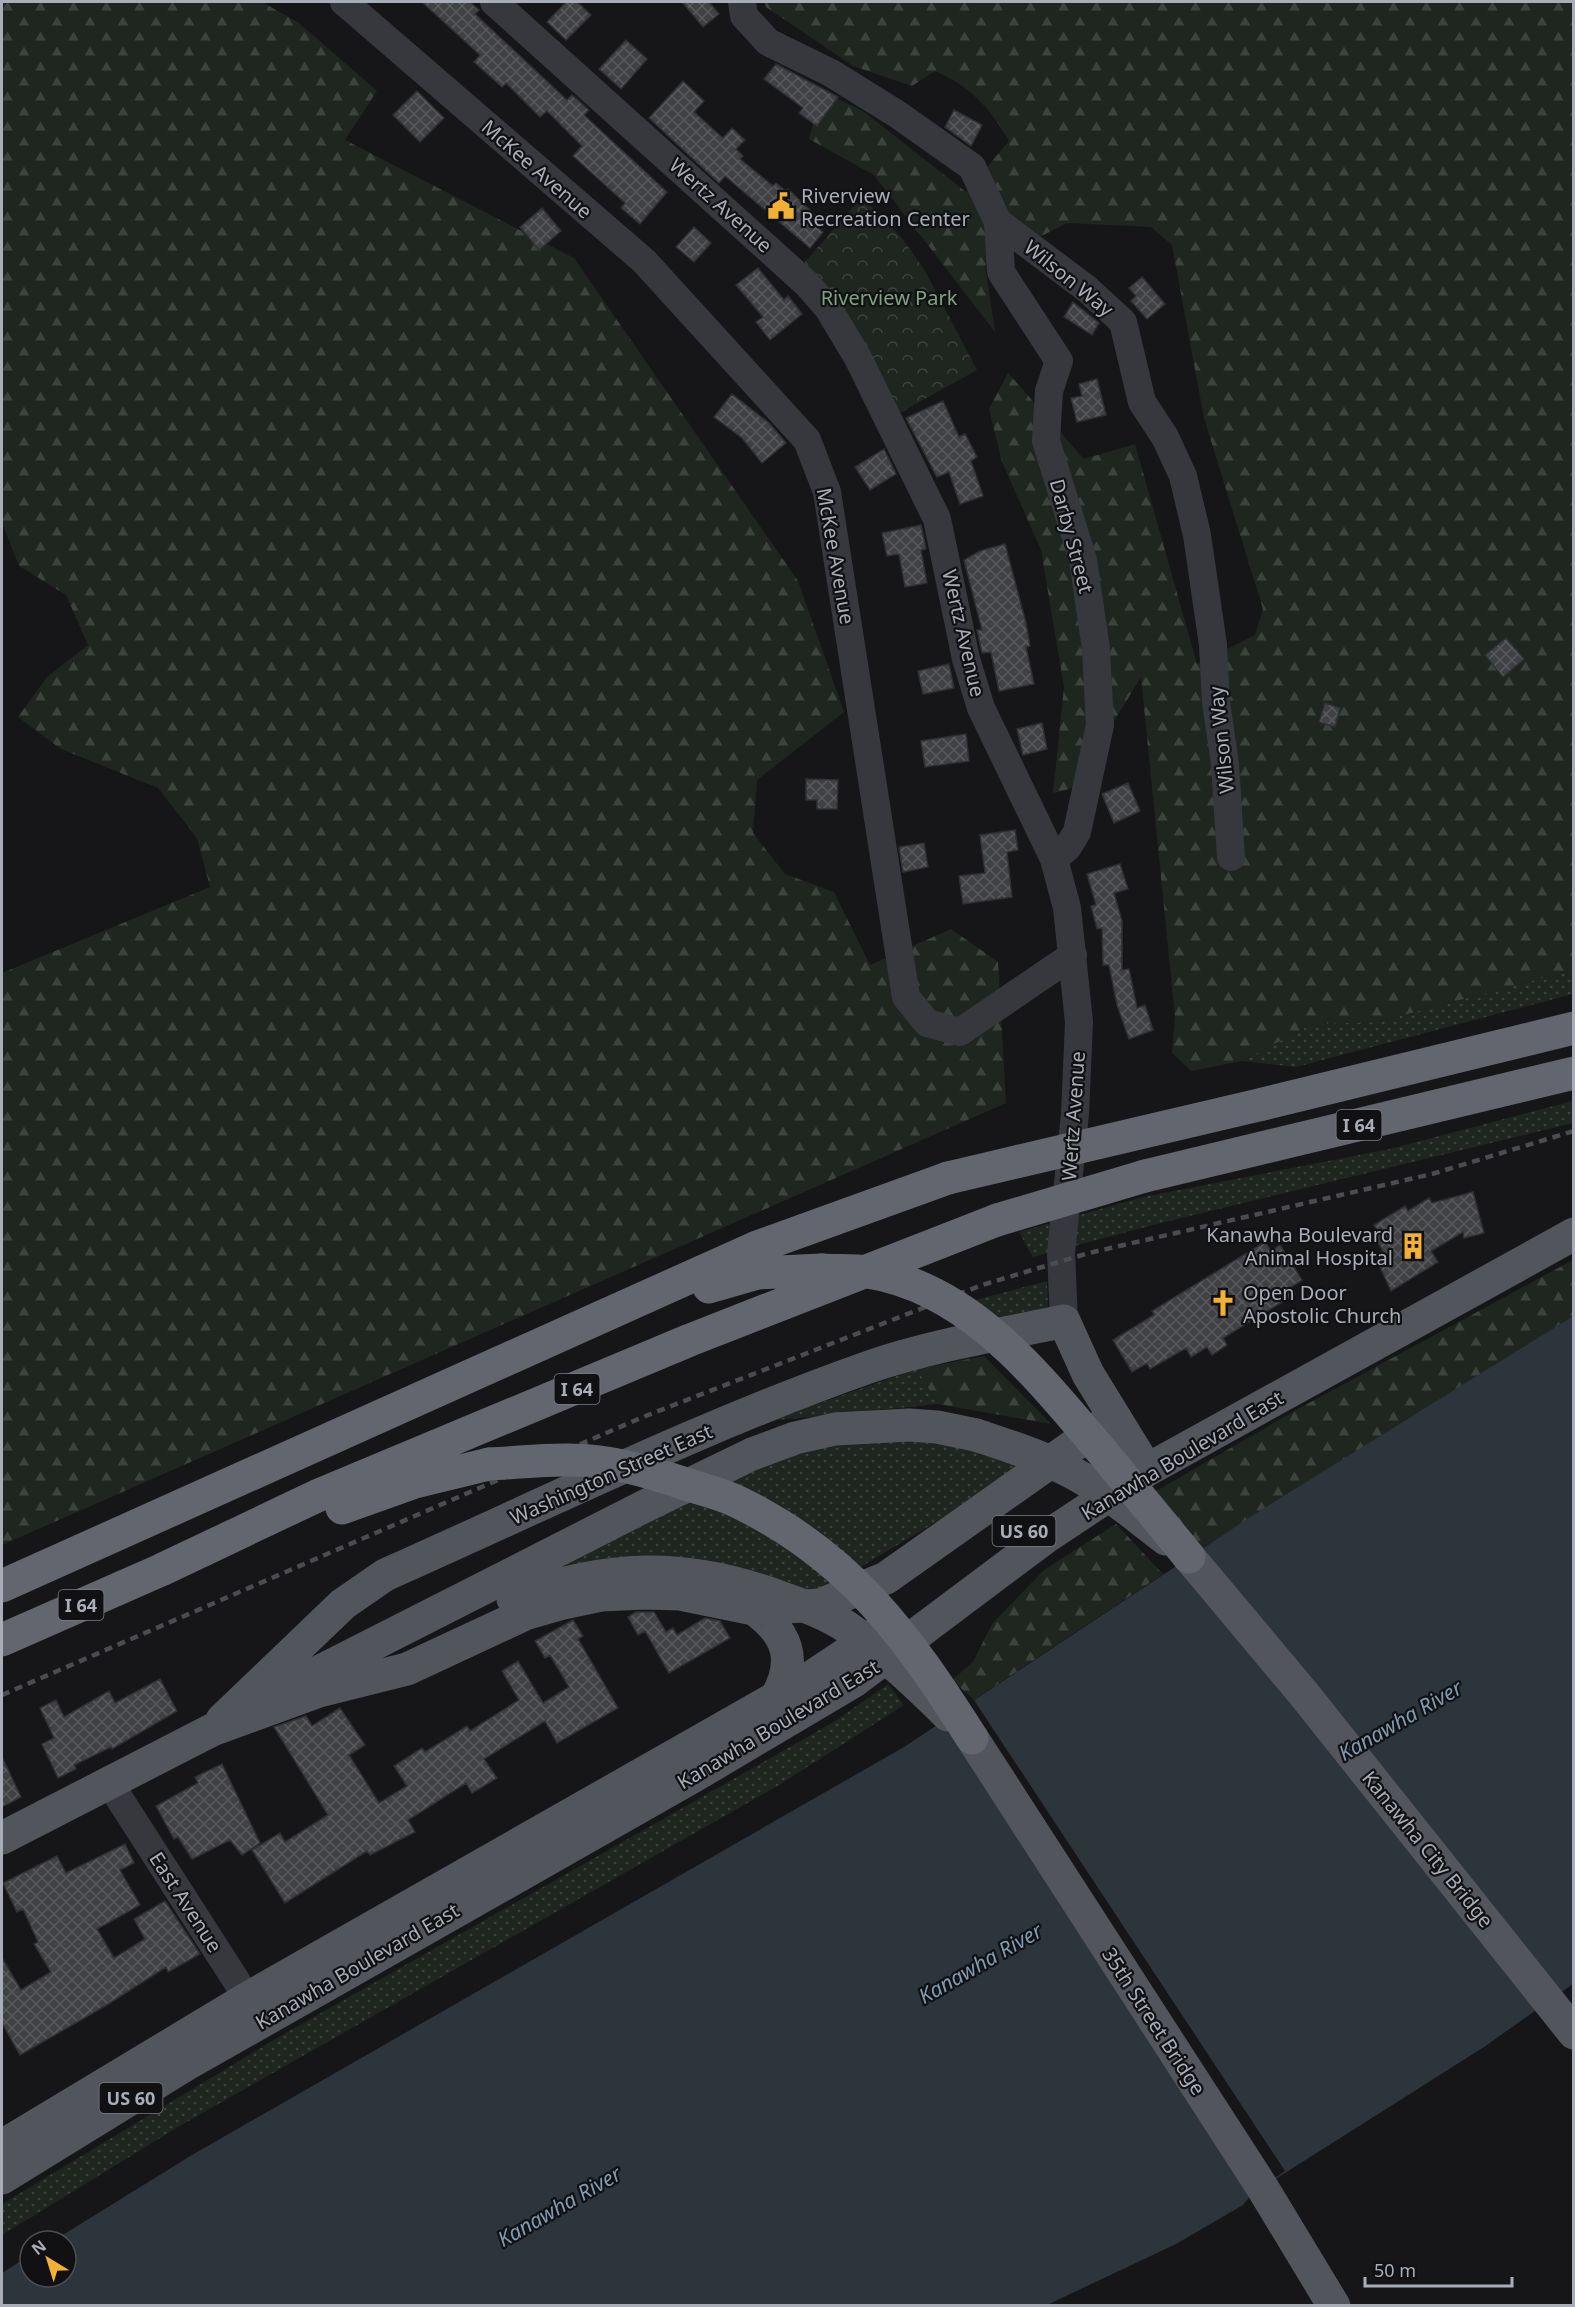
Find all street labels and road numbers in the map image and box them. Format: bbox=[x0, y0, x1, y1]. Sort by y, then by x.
street label: McKee Avenue bbox=[476, 114, 598, 224]
street label: Wertz Avenue bbox=[664, 152, 778, 258]
street label: Wilson Way bbox=[1019, 234, 1120, 323]
street label: Darby Street bbox=[1044, 476, 1100, 596]
street label: McKee Avenue bbox=[811, 486, 861, 626]
street label: Wertz Avenue bbox=[936, 567, 992, 699]
street label: Wilson Way bbox=[1202, 684, 1240, 795]
street label: Wertz Avenue bbox=[1055, 1050, 1091, 1182]
road number: I 64 bbox=[1336, 1110, 1382, 1140]
road number: I 64 bbox=[554, 1374, 600, 1404]
street label: Kanawha Boulevard East bbox=[1076, 1384, 1288, 1526]
street label: Washington Street East bbox=[506, 1417, 716, 1531]
road number: US 60 bbox=[992, 1516, 1056, 1546]
road number: I 64 bbox=[58, 1590, 104, 1620]
street label: Kanawha Boulevard East bbox=[672, 1653, 884, 1795]
street label: Kanawha City Bridge bbox=[1356, 1765, 1500, 1933]
street label: East Avenue bbox=[143, 1847, 229, 1957]
street label: Kanawha Boulevard East bbox=[250, 1897, 464, 2035]
street label: 35th Street Bridge bbox=[1096, 1942, 1212, 2100]
road number: US 60 bbox=[100, 2083, 162, 2113]

